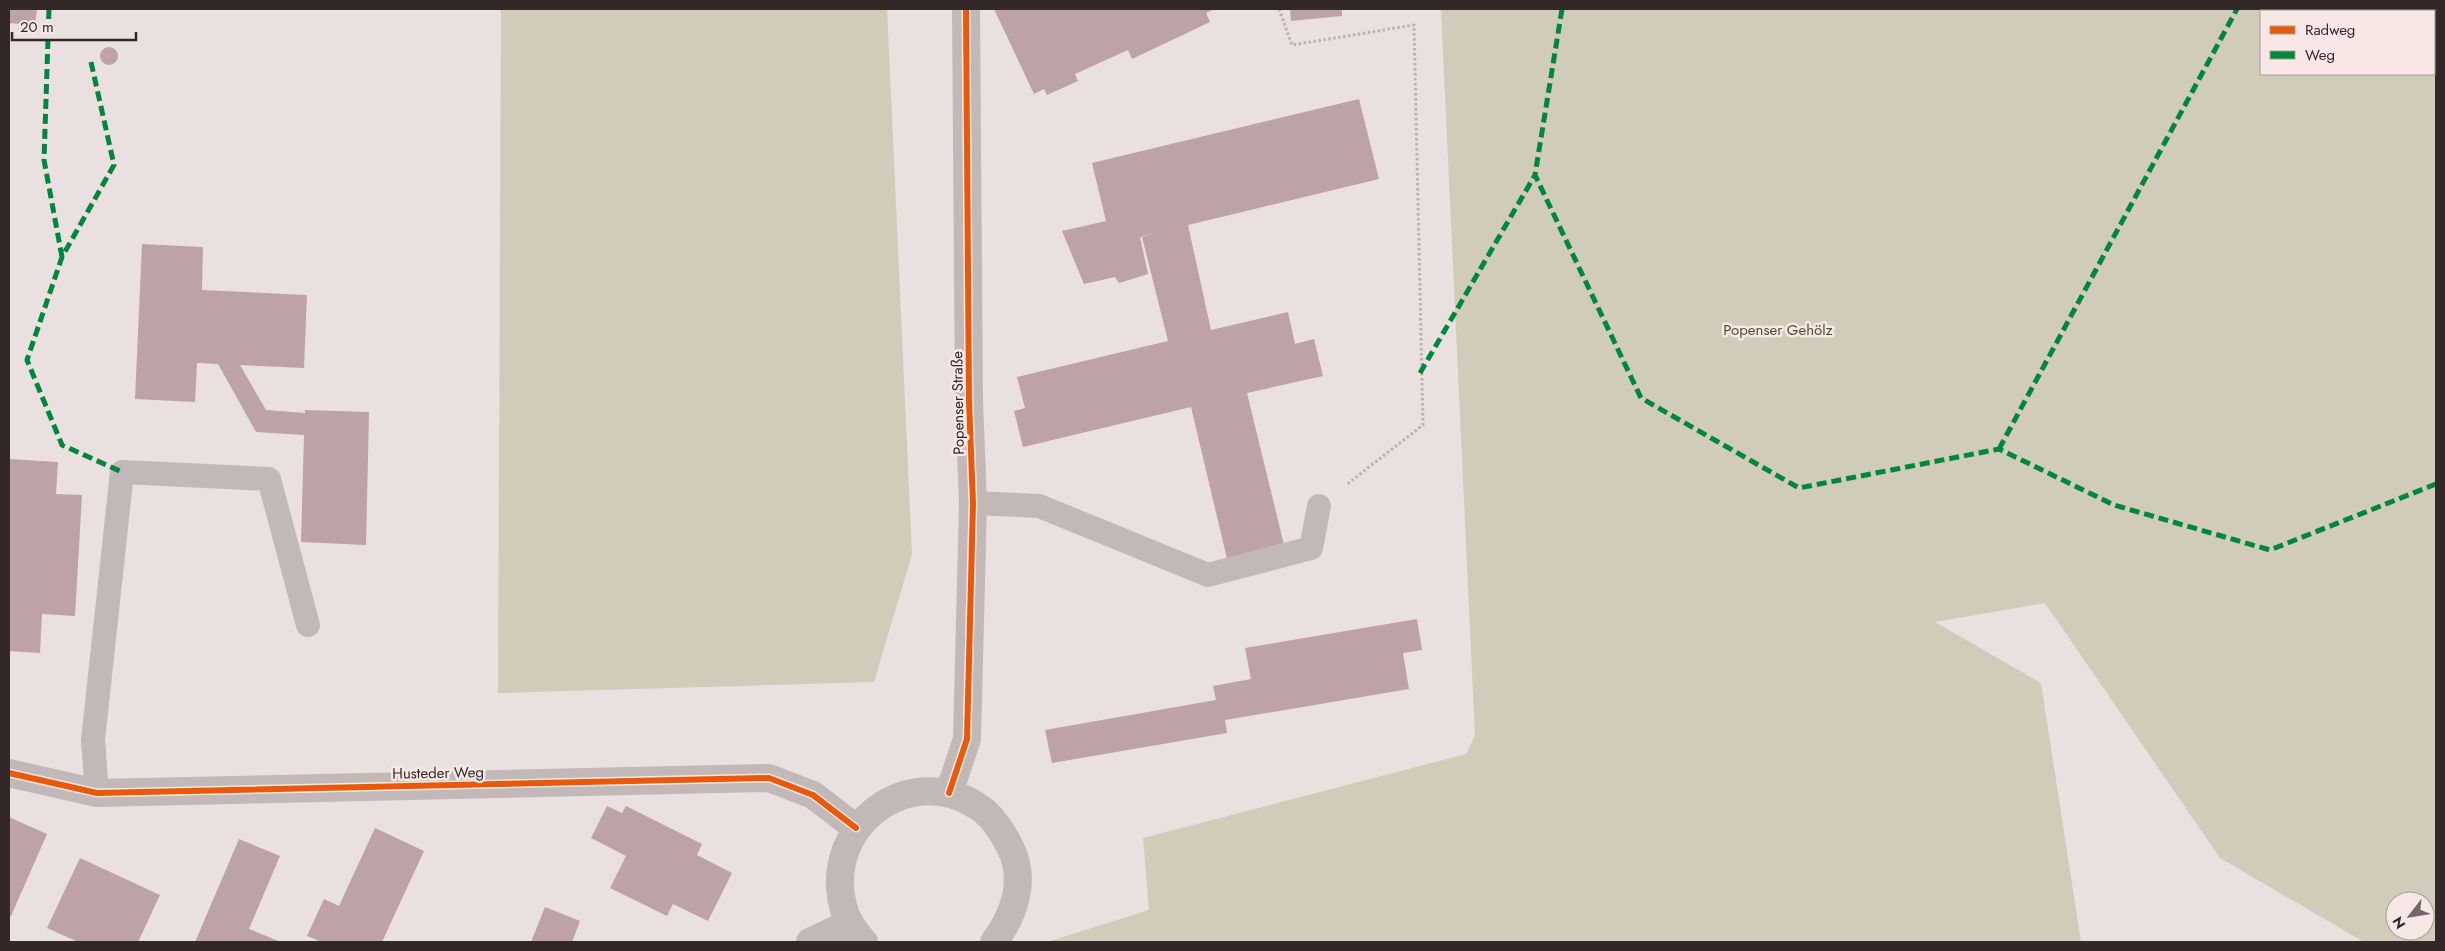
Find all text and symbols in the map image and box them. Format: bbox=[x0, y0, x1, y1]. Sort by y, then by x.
scale bar bbox=[12, 10, 136, 42]
legend bbox=[2260, 10, 2435, 75]
text: 20 m bbox=[20, 16, 54, 38]
text: Radweg bbox=[2305, 19, 2355, 41]
text: Weg bbox=[2305, 44, 2335, 66]
park label: Popenser Gehölz bbox=[1723, 319, 1833, 341]
street label: Popenser Straße bbox=[946, 351, 970, 455]
street label: Husteder Weg bbox=[392, 761, 484, 785]
north arrow bbox=[2385, 891, 2435, 941]
text: N bbox=[2387, 913, 2410, 933]

